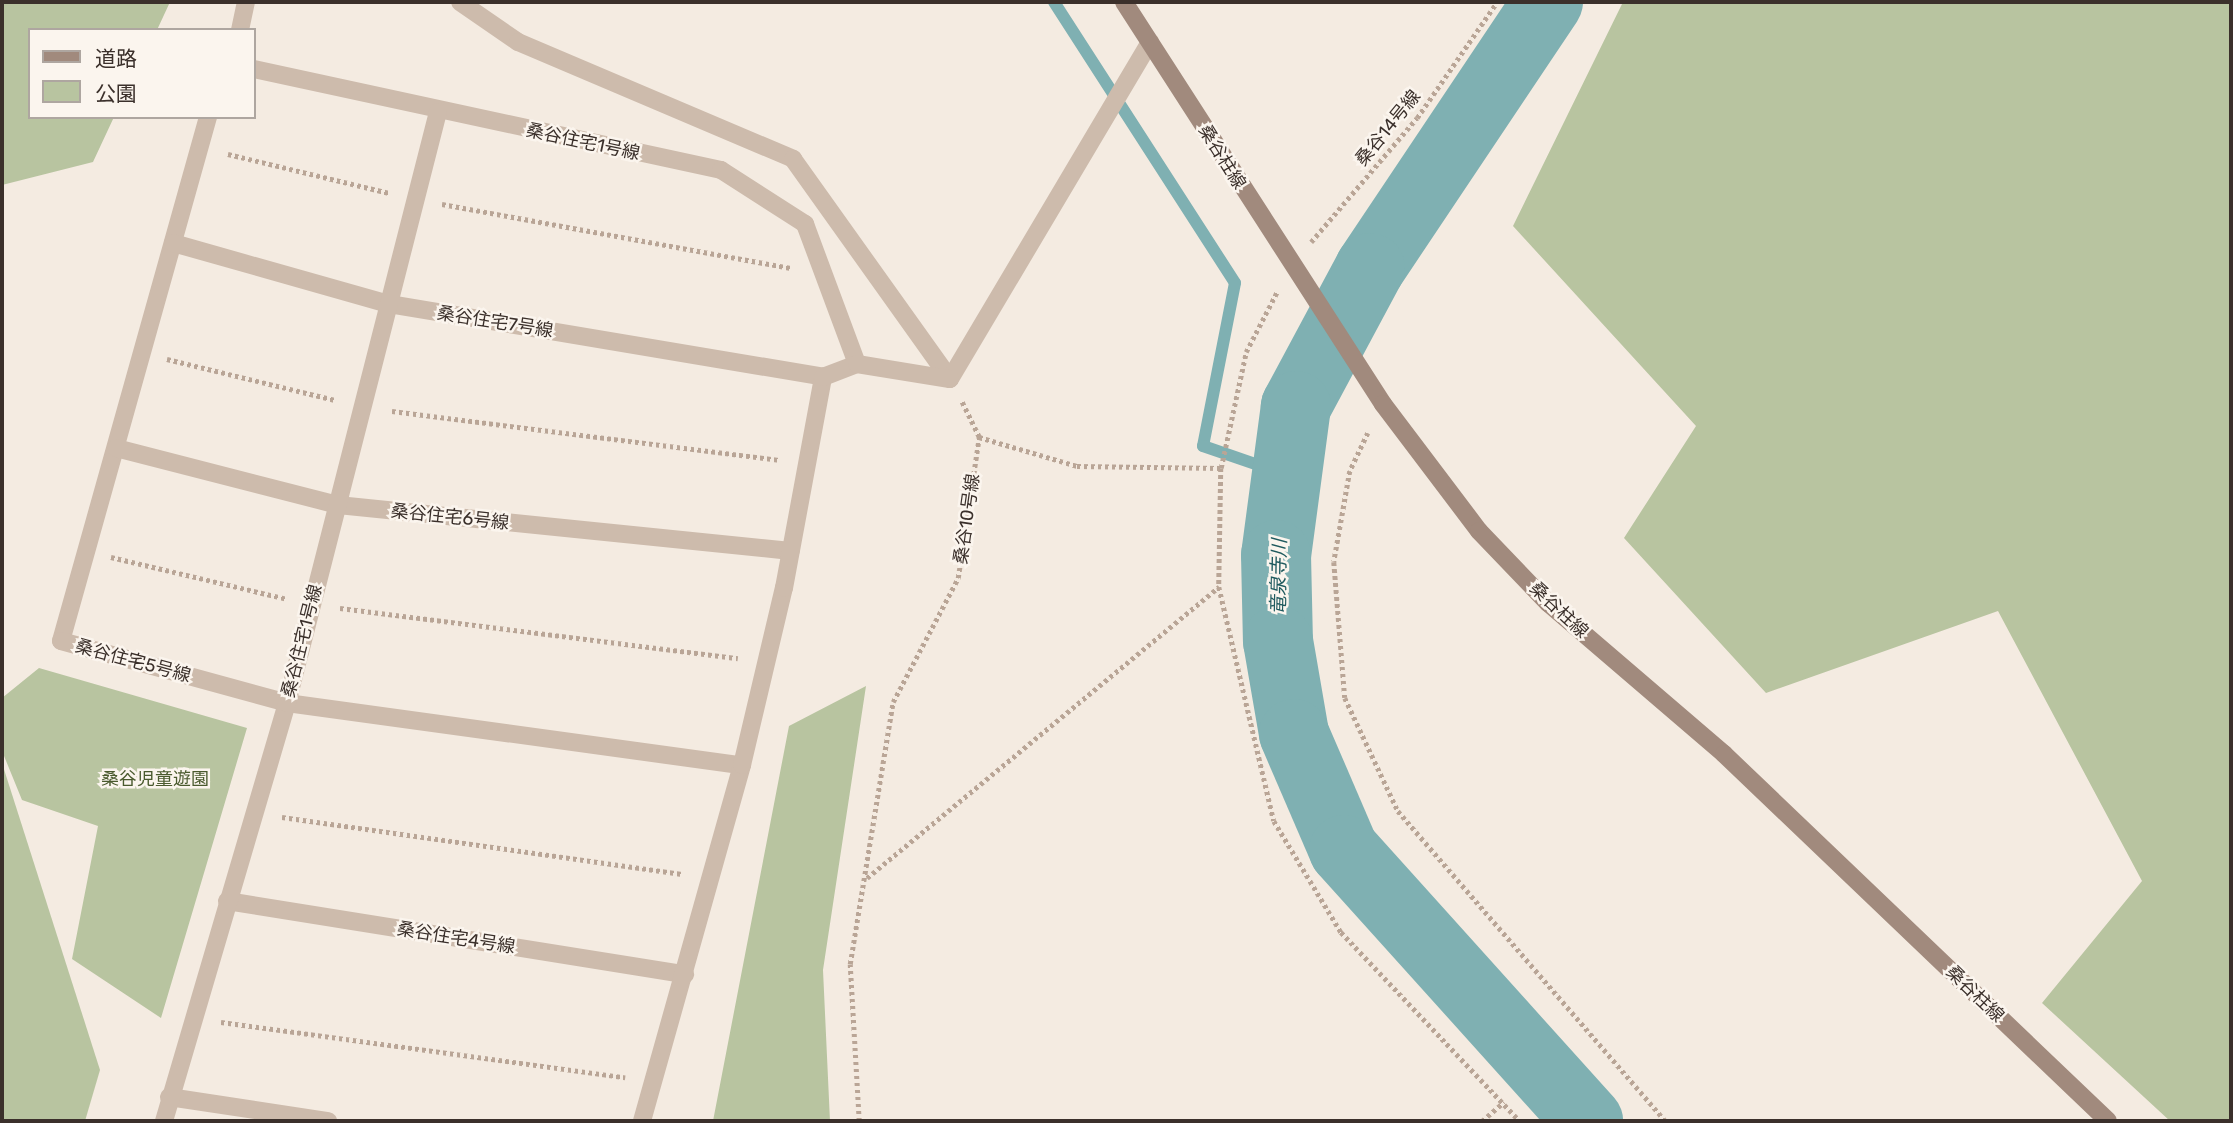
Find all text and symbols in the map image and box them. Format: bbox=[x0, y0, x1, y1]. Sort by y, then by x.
legend bbox=[28, 28, 256, 119]
text: 道路 bbox=[95, 46, 137, 71]
text: 公園 bbox=[95, 81, 137, 106]
street label: 桑谷14号線 bbox=[1351, 86, 1425, 170]
street label: 桑谷住宅1号線 bbox=[524, 119, 642, 165]
street label: 桑谷柱線 bbox=[1194, 121, 1250, 193]
street label: 桑谷住宅7号線 bbox=[435, 302, 555, 342]
street label: 桑谷10号線 bbox=[950, 472, 984, 566]
street label: 桑谷住宅6号線 bbox=[390, 500, 510, 534]
water label: 竜泉寺川 bbox=[1267, 539, 1291, 615]
street label: 桑谷柱線 bbox=[1525, 578, 1593, 642]
street label: 桑谷住宅1号線 bbox=[278, 582, 326, 700]
street label: 桑谷住宅5号線 bbox=[73, 635, 193, 687]
park label: 桑谷児童遊園 bbox=[101, 768, 209, 790]
street label: 桑谷住宅4号線 bbox=[395, 918, 517, 958]
street label: 桑谷柱線 bbox=[1942, 961, 2008, 1027]

